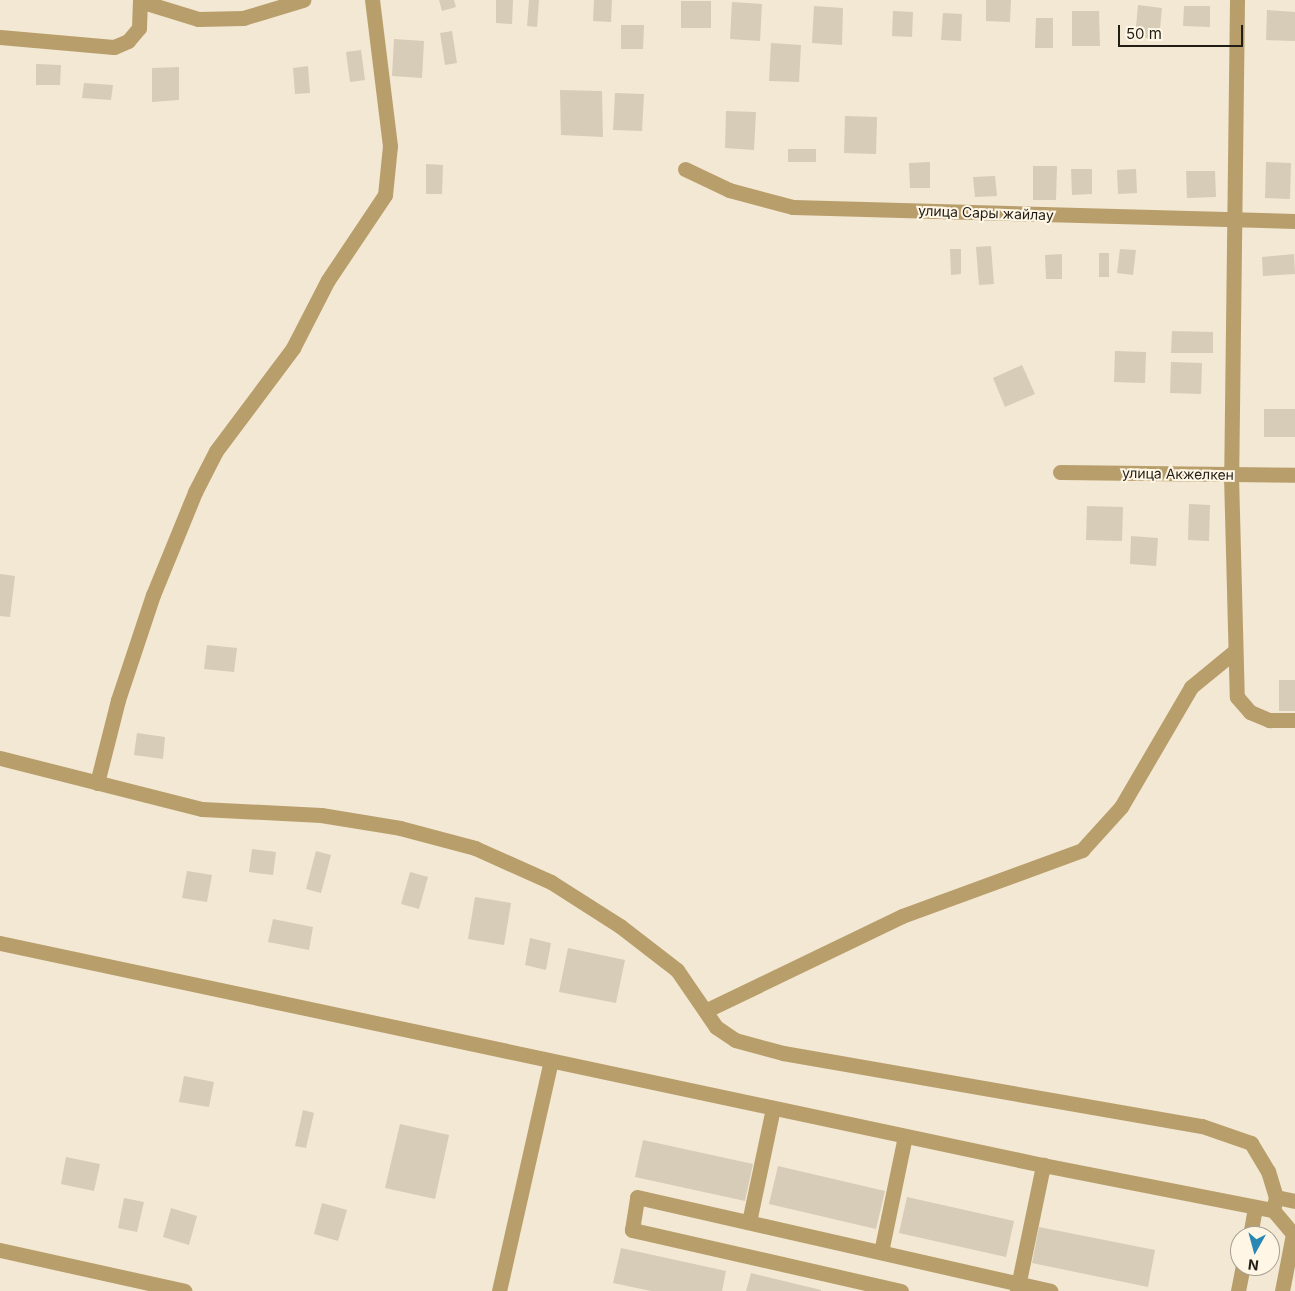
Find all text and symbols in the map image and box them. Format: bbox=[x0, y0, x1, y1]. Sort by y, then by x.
scale bar bbox=[1120, 15, 1245, 47]
text: 50 m bbox=[1126, 24, 1162, 43]
street label: улица Сары жайлау bbox=[918, 202, 1054, 224]
street label: улица Акжелкен bbox=[1122, 465, 1234, 483]
north arrow bbox=[1230, 1226, 1280, 1276]
text: N bbox=[1247, 1256, 1260, 1274]

